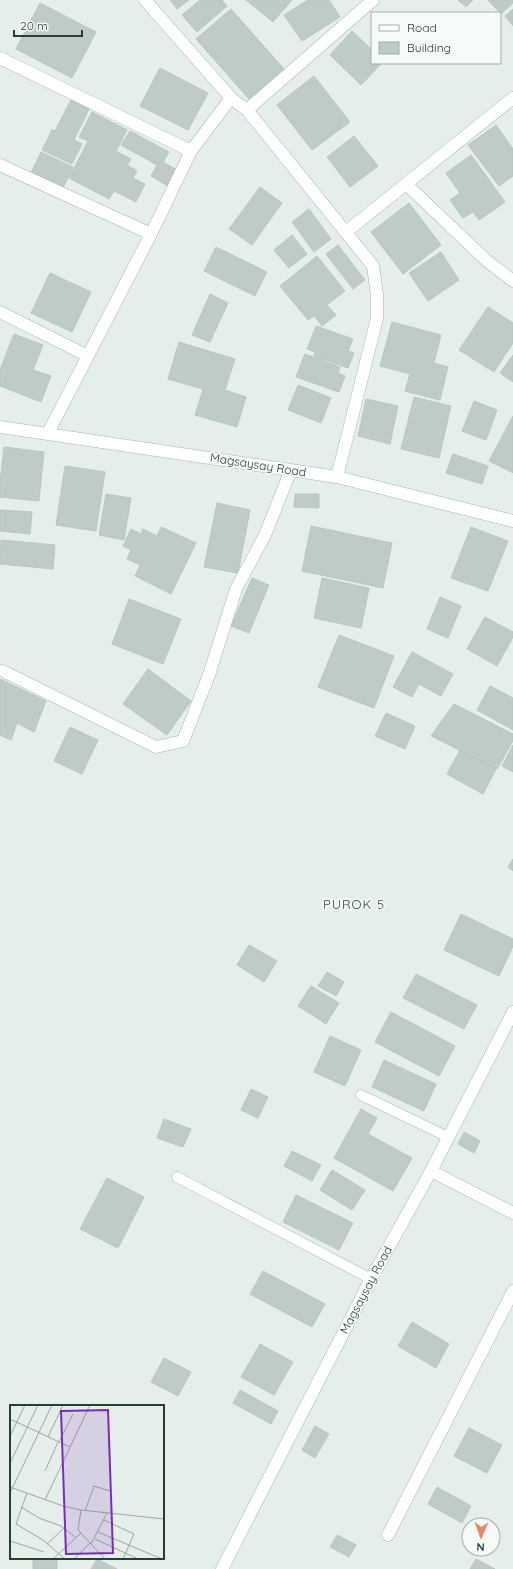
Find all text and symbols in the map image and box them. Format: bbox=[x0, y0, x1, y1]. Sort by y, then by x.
scale bar bbox=[14, 12, 82, 38]
legend bbox=[371, 12, 501, 64]
text: 20 m bbox=[20, 18, 48, 33]
text: Road bbox=[407, 20, 437, 35]
text: Building bbox=[407, 40, 451, 55]
street label: Magsaysay Road bbox=[209, 450, 307, 480]
district label: PUROK 5 bbox=[323, 896, 385, 912]
street label: Magsaysay Road bbox=[336, 1243, 395, 1336]
inset map bbox=[10, 1405, 164, 1559]
north arrow bbox=[461, 1517, 501, 1557]
text: N bbox=[476, 1540, 485, 1554]

